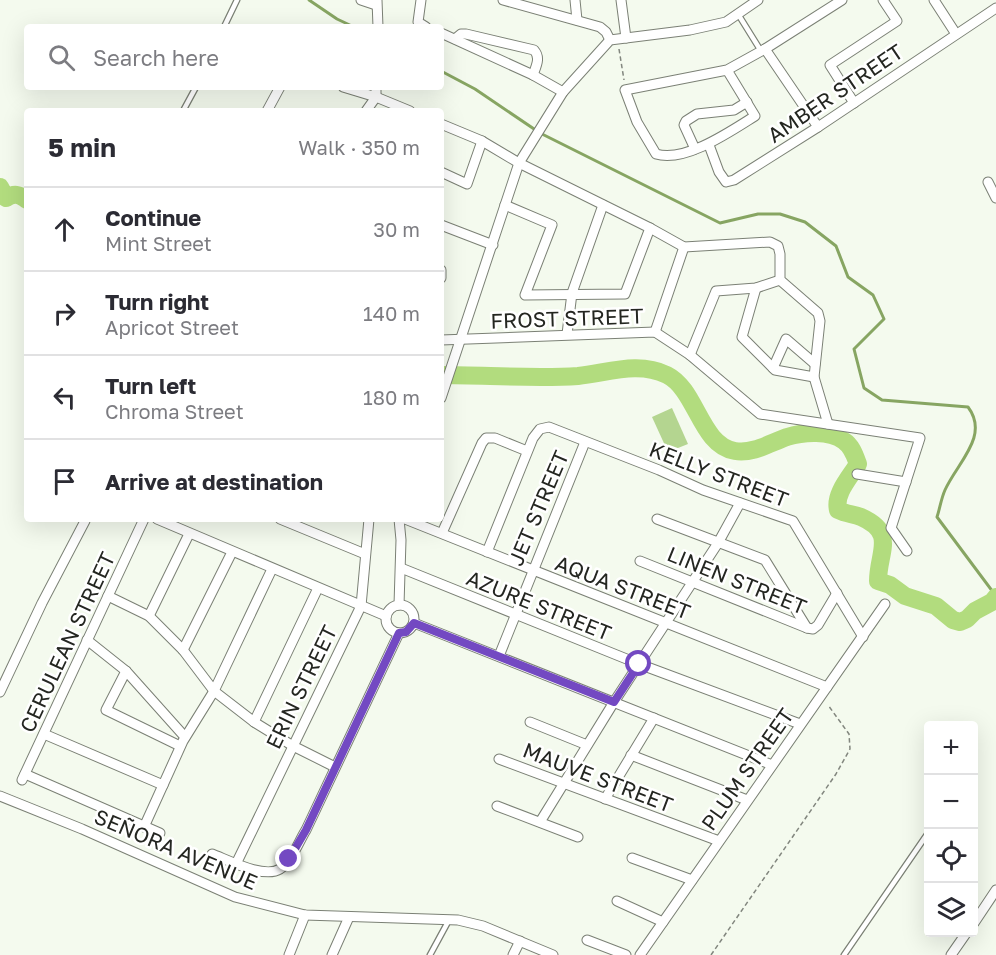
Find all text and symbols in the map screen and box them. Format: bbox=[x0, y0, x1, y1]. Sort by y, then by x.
search box bbox=[24, 24, 444, 90]
street label: AMBER STREET bbox=[762, 38, 908, 148]
icon: search bbox=[45, 41, 78, 74]
text: Search here bbox=[93, 44, 219, 71]
text: 5 min bbox=[48, 132, 116, 163]
text: Walk · 350 m bbox=[298, 135, 420, 159]
text: Continue bbox=[105, 204, 201, 231]
icon: ahead bbox=[48, 213, 81, 246]
text: 30 m bbox=[373, 217, 420, 241]
text: Mint Street bbox=[105, 231, 212, 255]
text: Turn right bbox=[105, 288, 209, 315]
icon: right bbox=[48, 297, 81, 330]
text: 140 m bbox=[363, 301, 420, 325]
street label: FROST STREET bbox=[490, 302, 644, 334]
text: Apricot Street bbox=[105, 315, 239, 339]
text: Turn left bbox=[105, 372, 196, 399]
icon: left bbox=[48, 381, 81, 414]
text: 180 m bbox=[363, 385, 420, 409]
text: Chroma Street bbox=[105, 399, 244, 423]
street label: KELLY STREET bbox=[646, 436, 792, 512]
street label: JET STREET bbox=[502, 447, 574, 569]
icon: arrive bbox=[48, 465, 81, 498]
text: Arrive at destination bbox=[105, 468, 323, 495]
street label: LINEN STREET bbox=[664, 540, 810, 620]
street label: CERULEAN STREET bbox=[14, 548, 120, 736]
street label: AQUA STREET bbox=[552, 549, 694, 625]
street label: AZURE STREET bbox=[463, 564, 615, 646]
street label: ERIN STREET bbox=[260, 621, 342, 753]
route start bbox=[625, 650, 651, 676]
street label: PLUM STREET bbox=[695, 703, 799, 835]
map controls bbox=[924, 721, 978, 937]
button: + bbox=[924, 721, 978, 775]
street label: MAUVE STREET bbox=[519, 736, 677, 818]
button: − bbox=[924, 775, 978, 829]
street label: SEÑORA AVENUE bbox=[91, 803, 261, 895]
button: locate bbox=[924, 829, 978, 883]
route end bbox=[275, 845, 301, 871]
button: layers bbox=[924, 883, 978, 937]

